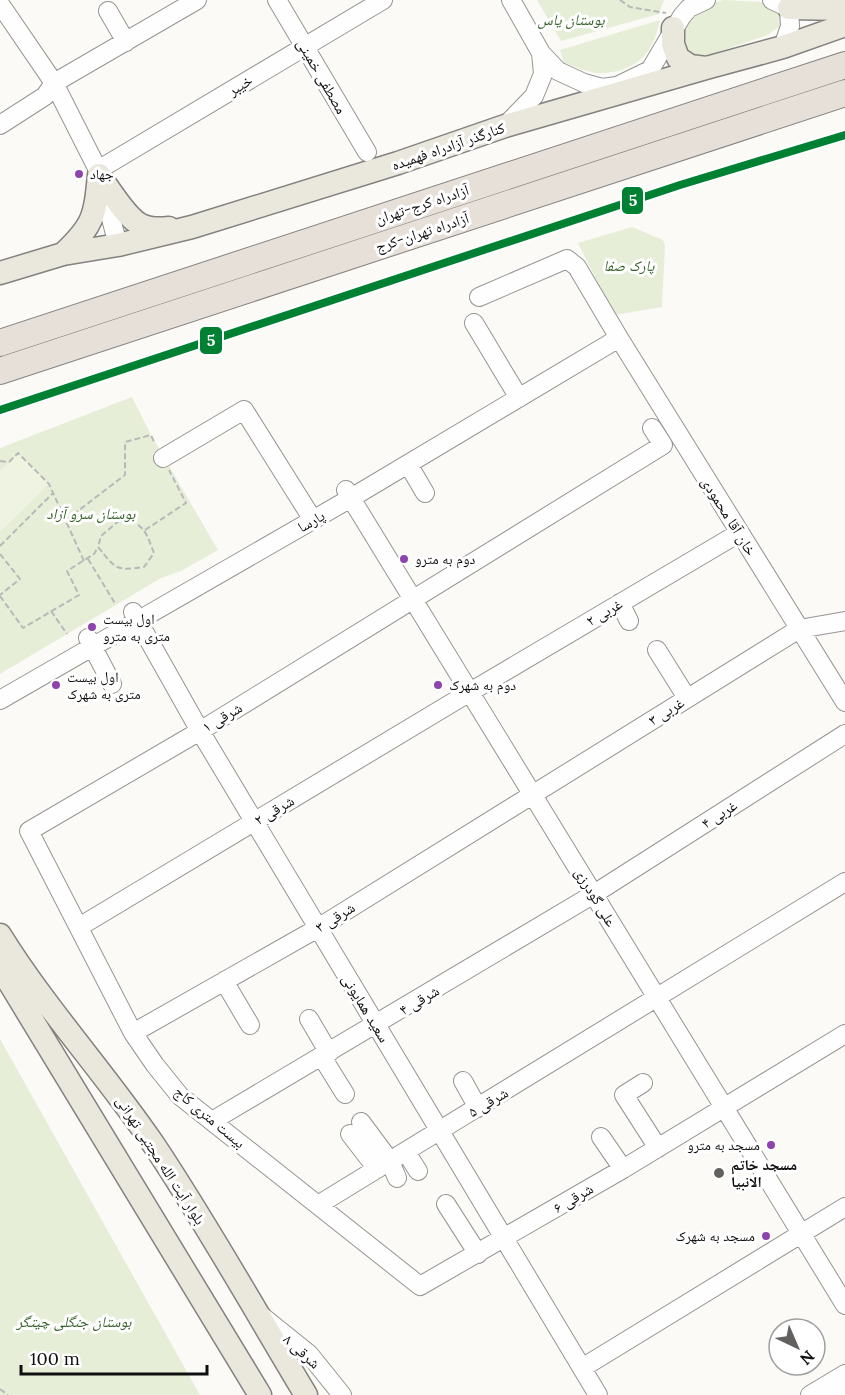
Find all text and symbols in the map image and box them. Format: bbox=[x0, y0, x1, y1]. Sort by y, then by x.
park label: بوستان یاس bbox=[537, 10, 605, 29]
street label: مصطفی خمینی bbox=[292, 35, 351, 118]
street label: خیبر bbox=[223, 70, 256, 100]
street label: کنارگذر آزادراه فهمیده bbox=[389, 118, 507, 174]
place label: جهاد bbox=[90, 165, 114, 183]
marker: جهاد bbox=[73, 168, 85, 180]
street label: آزادراه کرج-تهران bbox=[373, 180, 473, 229]
line badge: 5 bbox=[621, 186, 644, 215]
text: 5 bbox=[629, 190, 638, 210]
street label: آزادراه تهران-کرج bbox=[373, 208, 473, 257]
park label: پارک صفا bbox=[604, 256, 655, 275]
line badge: 5 bbox=[199, 326, 223, 355]
text: 5 bbox=[207, 330, 216, 350]
street label: خان آقا محمودی bbox=[696, 473, 761, 560]
park label: بوستان سرو آزاد bbox=[47, 504, 136, 523]
street label: پارسا bbox=[294, 506, 328, 536]
place label: دوم به مترو bbox=[415, 550, 476, 569]
marker: دوم به مترو bbox=[398, 553, 410, 565]
street label: ۲ غربی bbox=[582, 594, 626, 631]
place label: اول بیست متری به مترو bbox=[103, 610, 170, 645]
marker: اول بیست متری به مترو bbox=[86, 621, 98, 633]
place label: اول بیست متری به شهرک bbox=[67, 668, 141, 703]
place label: دوم به شهرک bbox=[449, 676, 516, 695]
marker: اول بیست متری به شهرک bbox=[50, 679, 62, 691]
marker: دوم به شهرک bbox=[432, 679, 444, 691]
street label: ۳ غربی bbox=[645, 692, 688, 730]
street label: ۱ شرقی bbox=[199, 698, 246, 737]
street label: ۲ شرقی bbox=[251, 791, 298, 830]
street label: ۴ غربی bbox=[698, 795, 741, 833]
street label: علی گودرزی bbox=[570, 864, 621, 931]
street label: ۳ شرقی bbox=[312, 897, 359, 937]
street label: سعید همایونی bbox=[337, 970, 394, 1046]
street label: ۴ شرقی bbox=[396, 981, 443, 1020]
street label: بیست متری کاج bbox=[170, 1082, 249, 1153]
street label: ۵ شرقی bbox=[465, 1083, 512, 1122]
street label: بلوار آیت الله مجتبی تهرانی bbox=[111, 1092, 210, 1229]
place label: مسجد به مترو bbox=[687, 1136, 760, 1154]
marker: مسجد به مترو bbox=[765, 1139, 777, 1151]
place label: مسجد خاتم الانبیا bbox=[731, 1155, 797, 1191]
marker: مسجد خاتم الانبیا bbox=[712, 1166, 726, 1180]
street label: ۶ شرقی bbox=[550, 1179, 597, 1218]
place label: مسجد به شهرک bbox=[676, 1227, 755, 1245]
marker: مسجد به شهرک bbox=[760, 1230, 772, 1242]
park label: بوستان جنگلی چیتگر bbox=[16, 1312, 132, 1331]
north arrow bbox=[767, 1317, 827, 1377]
street label: ۸ شرقی bbox=[279, 1329, 325, 1373]
scale bar bbox=[21, 1338, 207, 1376]
text: N bbox=[796, 1346, 819, 1369]
text: 100 m bbox=[30, 1347, 80, 1370]

